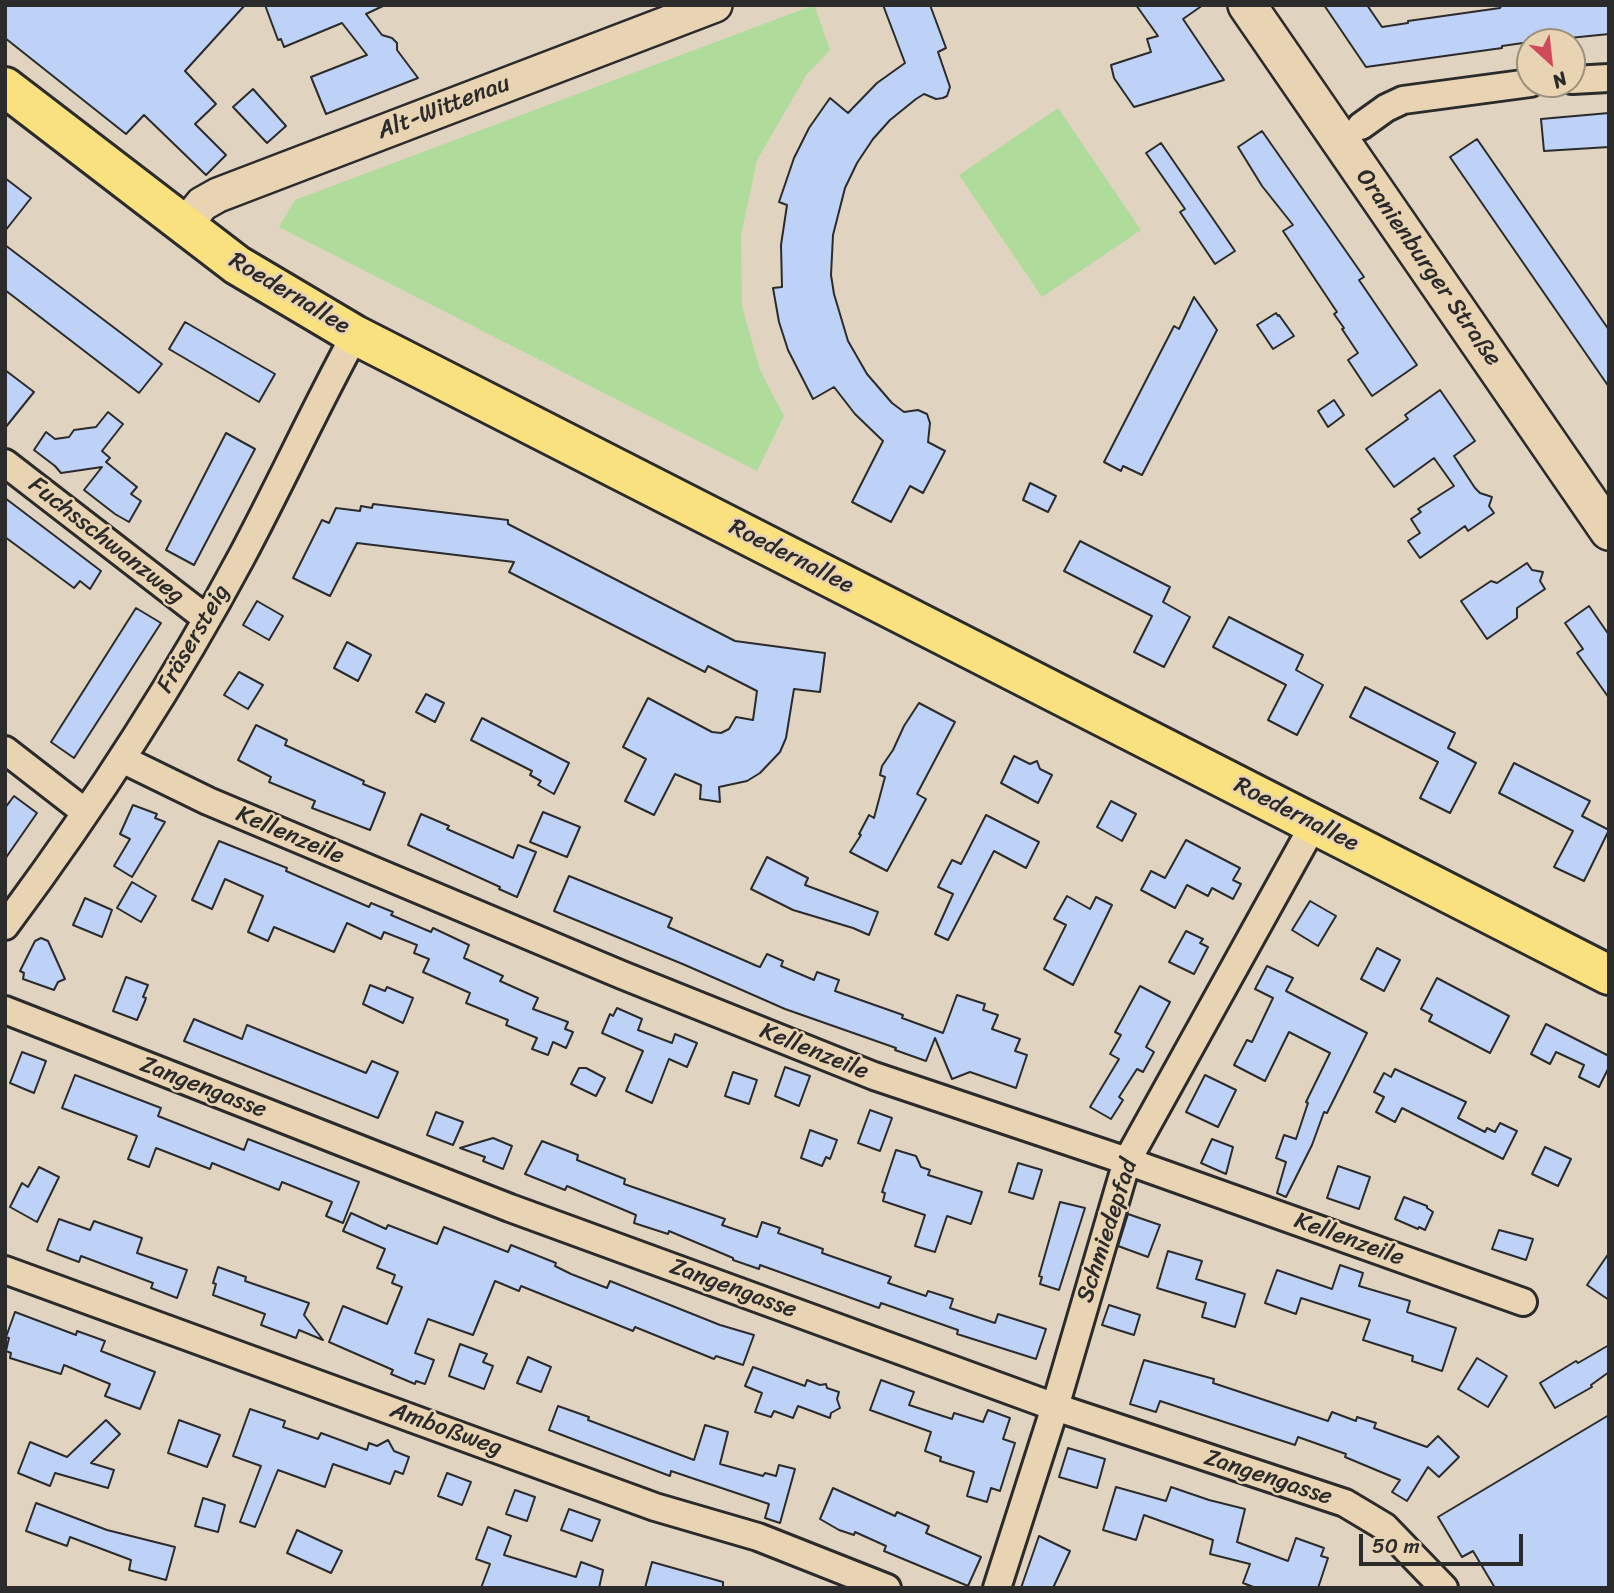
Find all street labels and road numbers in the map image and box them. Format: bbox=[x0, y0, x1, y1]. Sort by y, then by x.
street label: Alt-Wittenau bbox=[374, 70, 514, 146]
street label: Oranienburger Straße bbox=[1349, 164, 1507, 372]
street label: Roedernallee bbox=[223, 247, 355, 341]
street label: Fuchsschwanzweg bbox=[22, 471, 190, 611]
street label: Roedernallee bbox=[724, 513, 858, 601]
street label: Fräsersteig bbox=[151, 579, 237, 699]
street label: Roedernallee bbox=[1229, 771, 1363, 859]
street label: Kellenzeile bbox=[232, 800, 348, 872]
street label: Kellenzeile bbox=[755, 1017, 873, 1087]
street label: Zangengasse bbox=[136, 1051, 270, 1125]
street label: Schmiedepfad bbox=[1071, 1156, 1145, 1306]
street label: Kellenzeile bbox=[1290, 1207, 1408, 1273]
street label: Zangengasse bbox=[666, 1253, 800, 1325]
street label: Amboßweg bbox=[386, 1396, 506, 1464]
street label: Zangengasse bbox=[1200, 1444, 1336, 1512]

